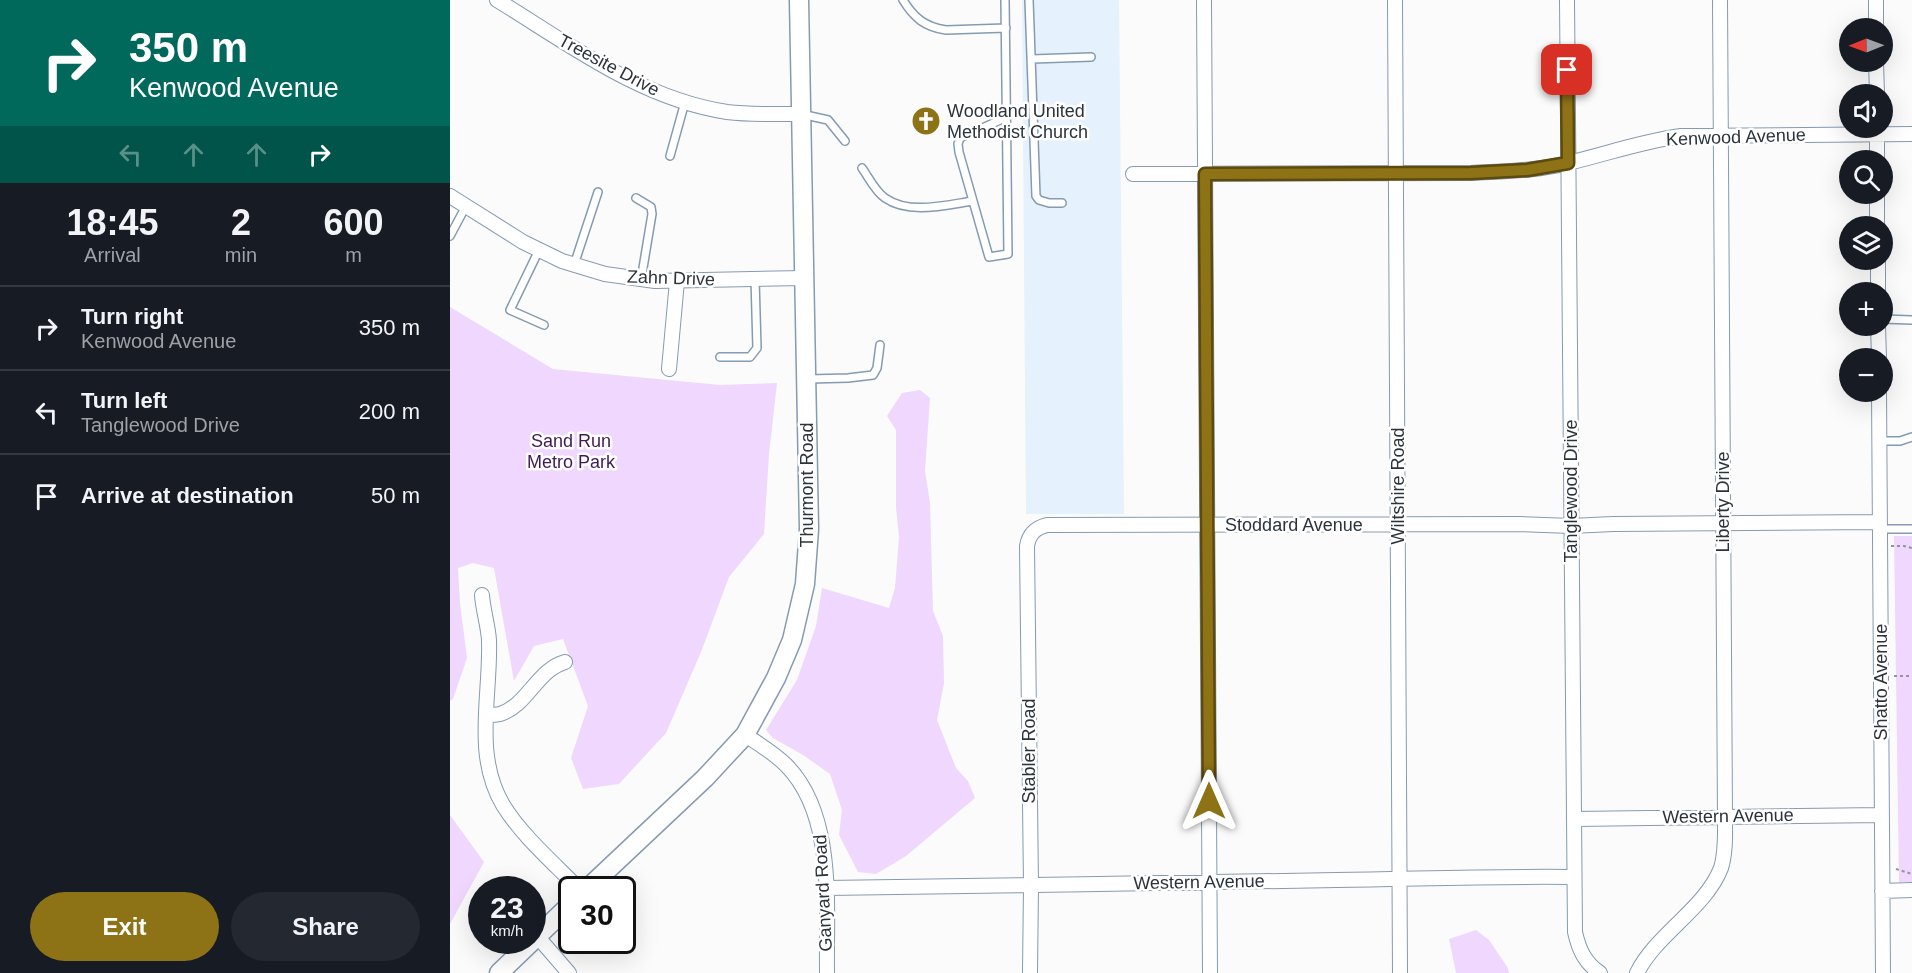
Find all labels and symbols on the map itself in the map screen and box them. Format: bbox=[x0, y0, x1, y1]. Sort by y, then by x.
north arrow bbox=[1839, 18, 1893, 72]
street label: Treesite Drive bbox=[555, 30, 663, 100]
pin bbox=[1541, 44, 1592, 95]
place label: Woodland United Methodist Church bbox=[947, 101, 1088, 142]
church icon: Woodland United Methodist Church bbox=[910, 105, 942, 137]
street label: Kenwood Avenue bbox=[1666, 125, 1806, 149]
street label: Zahn Drive bbox=[627, 266, 715, 290]
street label: Tanglewood Drive bbox=[1561, 419, 1581, 563]
street label: Thurmont Road bbox=[797, 422, 817, 548]
street label: Wiltshire Road bbox=[1388, 427, 1408, 545]
park label: Sand Run Metro Park bbox=[527, 431, 616, 472]
street label: Liberty Drive bbox=[1713, 451, 1733, 553]
street label: Stoddard Avenue bbox=[1225, 515, 1363, 535]
street label: Shatto Avenue bbox=[1871, 624, 1891, 740]
street label: Stabler Road bbox=[1019, 698, 1039, 804]
position arrow bbox=[1177, 769, 1241, 833]
street label: Western Avenue bbox=[1662, 805, 1794, 827]
street label: Ganyard Road bbox=[810, 834, 836, 952]
street label: Western Avenue bbox=[1133, 871, 1265, 893]
speed limit sign: 30 bbox=[558, 876, 636, 954]

